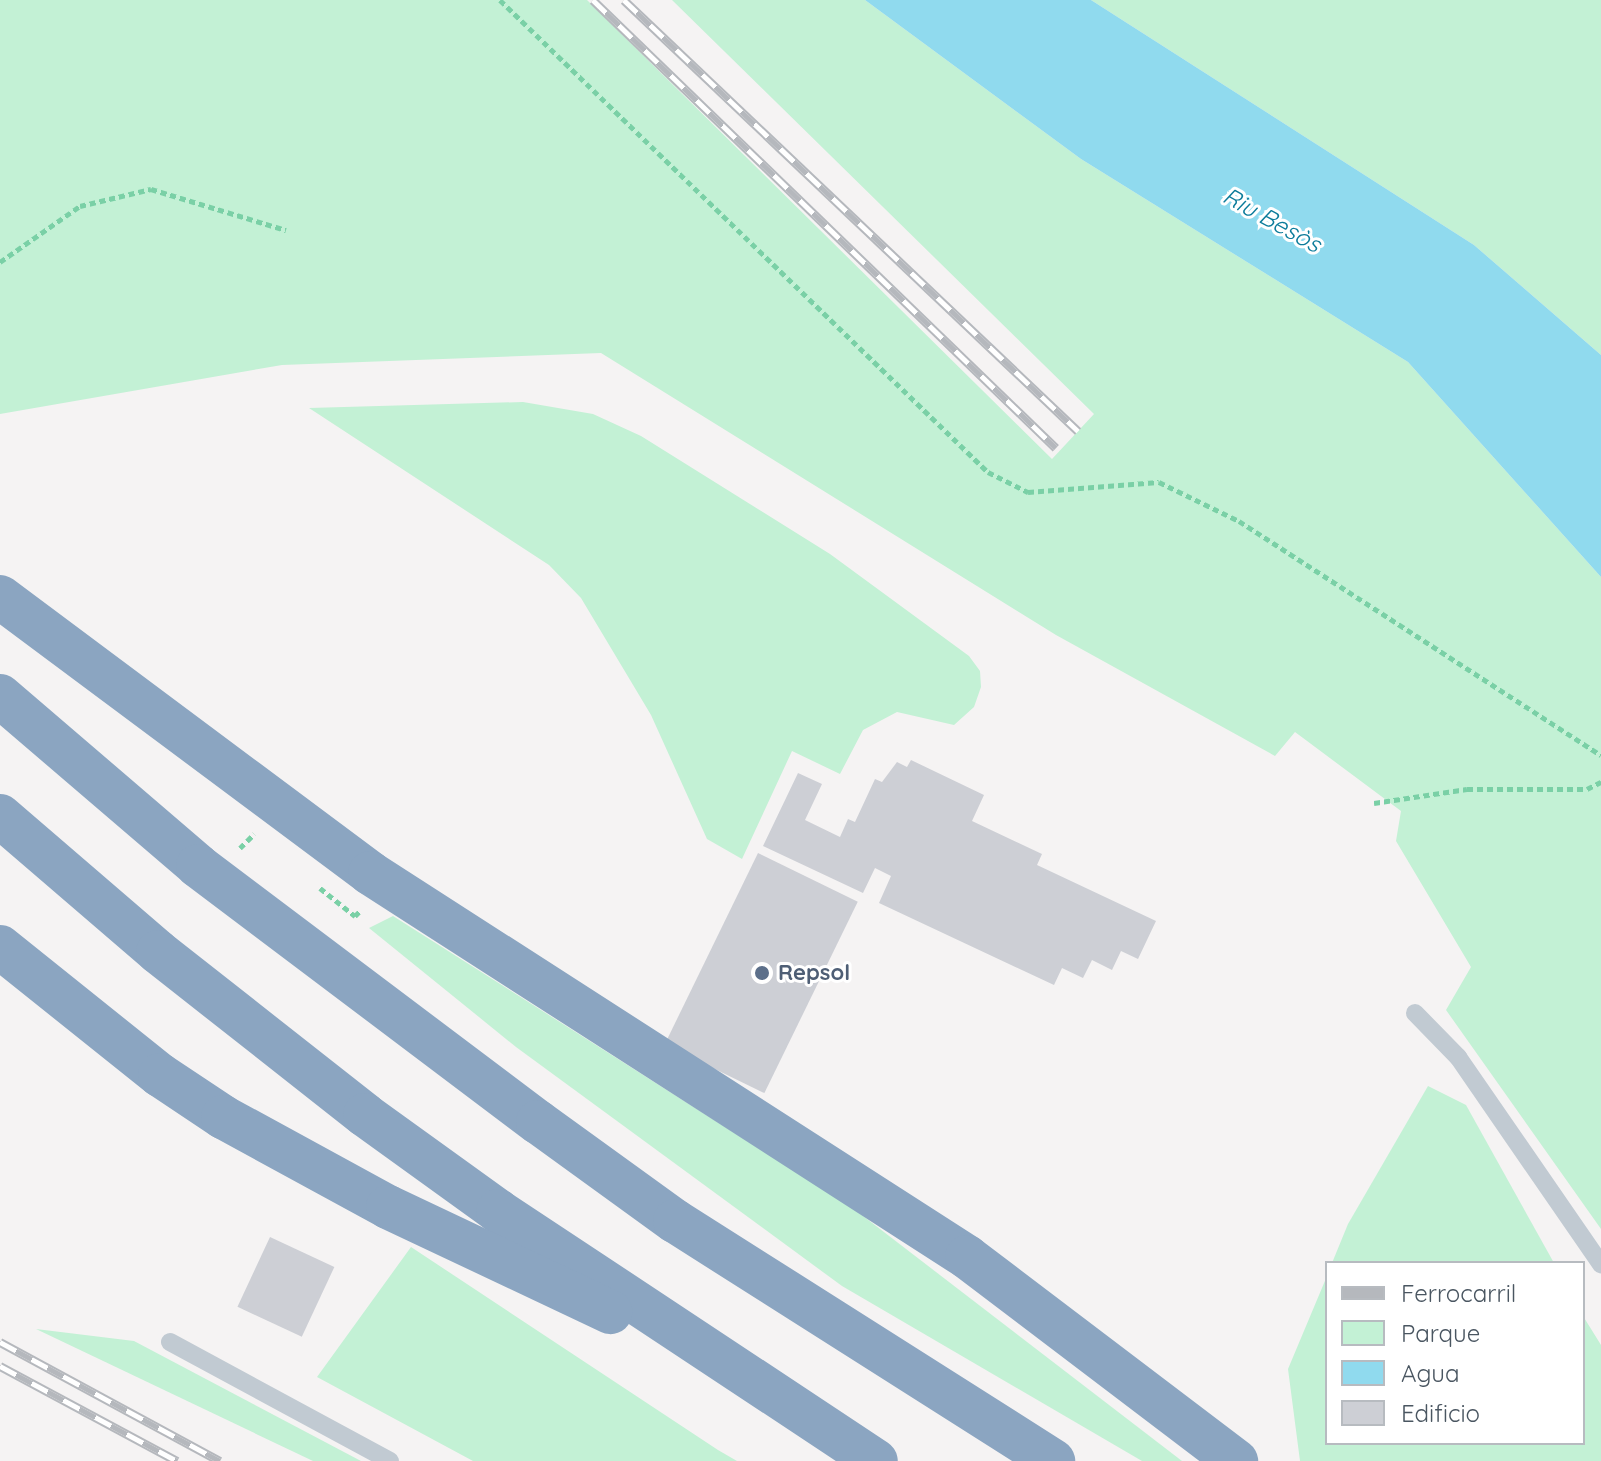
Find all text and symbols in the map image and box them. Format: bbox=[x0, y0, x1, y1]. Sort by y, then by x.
water label: Riu Besòs bbox=[1218, 181, 1326, 259]
place label: Repsol bbox=[778, 960, 850, 986]
marker: Repsol bbox=[753, 964, 771, 982]
legend bbox=[1325, 1261, 1585, 1445]
text: Ferrocarril bbox=[1401, 1278, 1516, 1308]
text: Parque bbox=[1401, 1318, 1480, 1348]
text: Agua bbox=[1401, 1358, 1460, 1388]
text: Edificio bbox=[1401, 1398, 1480, 1428]

